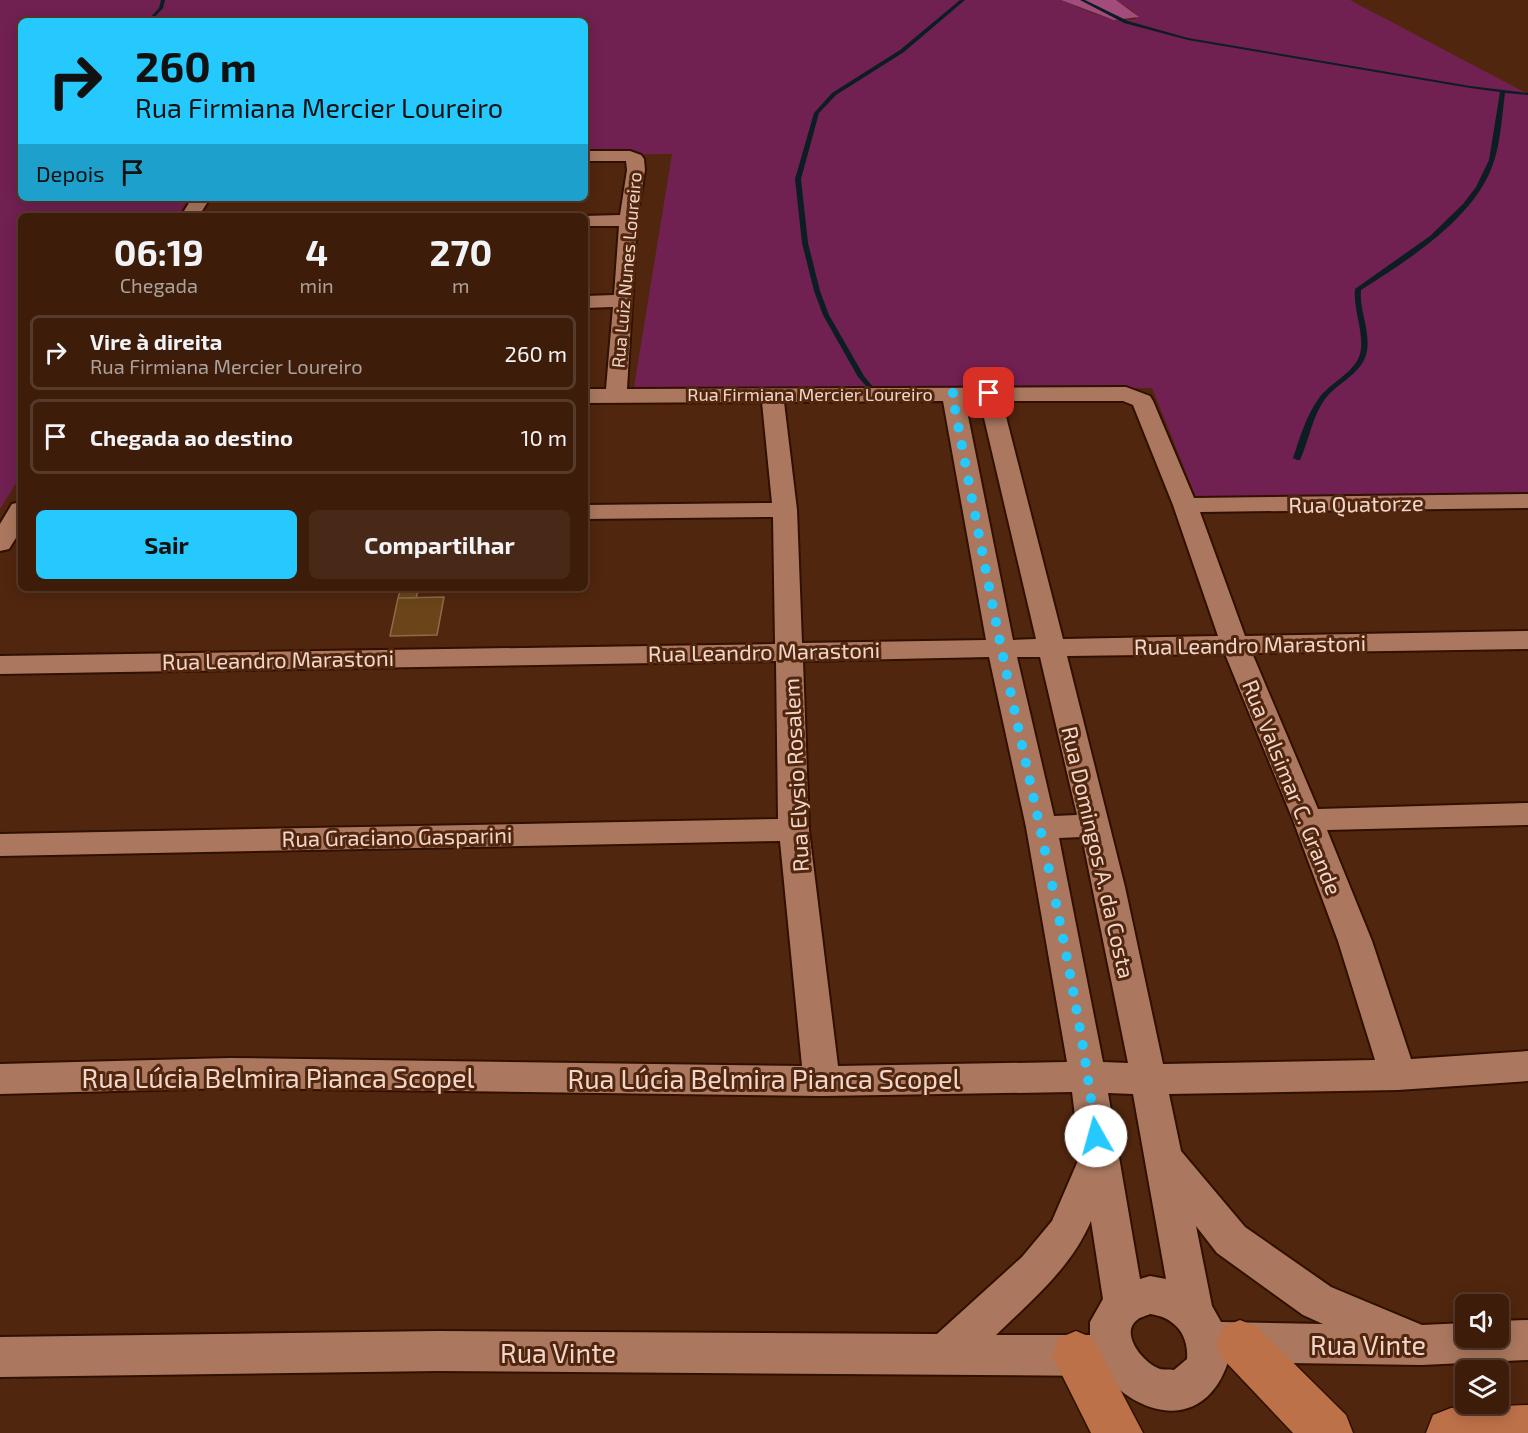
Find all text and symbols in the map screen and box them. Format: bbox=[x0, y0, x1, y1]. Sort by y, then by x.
text: 260 m bbox=[135, 40, 257, 90]
icon: right bbox=[36, 42, 114, 120]
text: Rua Firmiana Mercier Loureiro bbox=[135, 91, 503, 123]
icon: arrive bbox=[116, 156, 149, 189]
text: Depois bbox=[36, 160, 104, 186]
street label: Rua Luiz Nunes Loureiro bbox=[606, 171, 646, 369]
text: 06:19 bbox=[114, 230, 204, 273]
text: 4 bbox=[305, 230, 328, 273]
text: 270 bbox=[430, 230, 492, 273]
text: Chegada bbox=[120, 273, 198, 297]
text: min bbox=[300, 273, 334, 297]
text: m bbox=[452, 273, 470, 297]
text: Vire à direita bbox=[90, 328, 222, 354]
icon: right bbox=[39, 336, 72, 369]
text: 260 m bbox=[505, 340, 567, 366]
text: Rua Firmiana Mercier Loureiro bbox=[90, 354, 363, 378]
pin bbox=[963, 367, 1014, 418]
icon: arrive bbox=[972, 376, 1005, 409]
street label: Rua Firmiana Mercier Loureiro bbox=[687, 383, 933, 405]
icon: arrive bbox=[39, 420, 72, 453]
text: Chegada ao destino bbox=[90, 424, 293, 450]
text: 10 m bbox=[521, 424, 567, 450]
street label: Rua Quatorze bbox=[1288, 489, 1424, 518]
button: Sair bbox=[36, 510, 297, 579]
button: Compartilhar bbox=[309, 510, 570, 579]
street label: Rua Leandro Marastoni bbox=[1134, 629, 1366, 659]
street label: Rua Leandro Marastoni bbox=[648, 636, 880, 666]
street label: Rua Leandro Marastoni bbox=[162, 644, 394, 674]
street label: Rua Valsimar C. Grande bbox=[1238, 676, 1348, 898]
street label: Rua Elysio Rosalem bbox=[777, 677, 813, 873]
street label: Rua Domingos A. da Costa bbox=[1057, 723, 1141, 981]
street label: Rua Graciano Gasparini bbox=[281, 821, 513, 851]
street label: Rua Lúcia Belmira Pianca Scopel bbox=[81, 1061, 475, 1094]
street label: Rua Lúcia Belmira Pianca Scopel bbox=[567, 1062, 961, 1095]
position arrow bbox=[1064, 1104, 1128, 1168]
map controls bbox=[1455, 1294, 1509, 1414]
button: sound bbox=[1455, 1294, 1509, 1348]
street label: Rua Vinte bbox=[1310, 1328, 1426, 1360]
street label: Rua Vinte bbox=[500, 1336, 616, 1368]
button: layers bbox=[1455, 1360, 1509, 1414]

